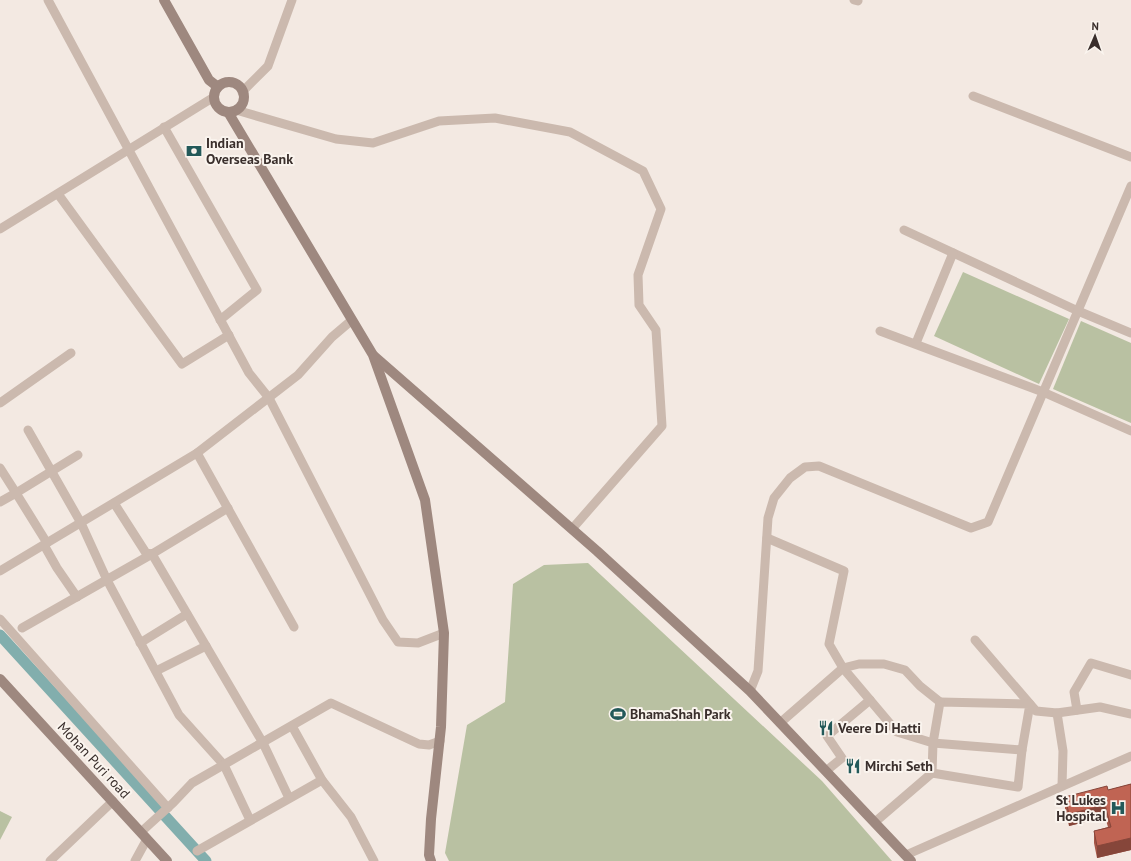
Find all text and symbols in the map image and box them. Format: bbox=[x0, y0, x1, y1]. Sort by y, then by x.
north arrow bbox=[1075, 16, 1115, 56]
text: N bbox=[1091, 19, 1099, 33]
place label: Indian Overseas Bank bbox=[206, 134, 293, 168]
bank icon: Indian Overseas Bank bbox=[185, 142, 203, 160]
sports icon: BhamaShah Park bbox=[609, 705, 627, 723]
place label: BhamaShah Park bbox=[630, 705, 731, 723]
street label: Mohan Puri road bbox=[54, 718, 134, 802]
restaurant icon: Veere Di Hatti bbox=[817, 719, 835, 737]
place label: Veere Di Hatti bbox=[837, 719, 921, 737]
restaurant icon: Mirchi Seth bbox=[844, 757, 862, 775]
place label: Mirchi Seth bbox=[865, 757, 933, 775]
place label: St Lukes Hospital bbox=[1056, 791, 1107, 825]
hospital icon: St Lukes Hospital bbox=[1109, 799, 1127, 817]

